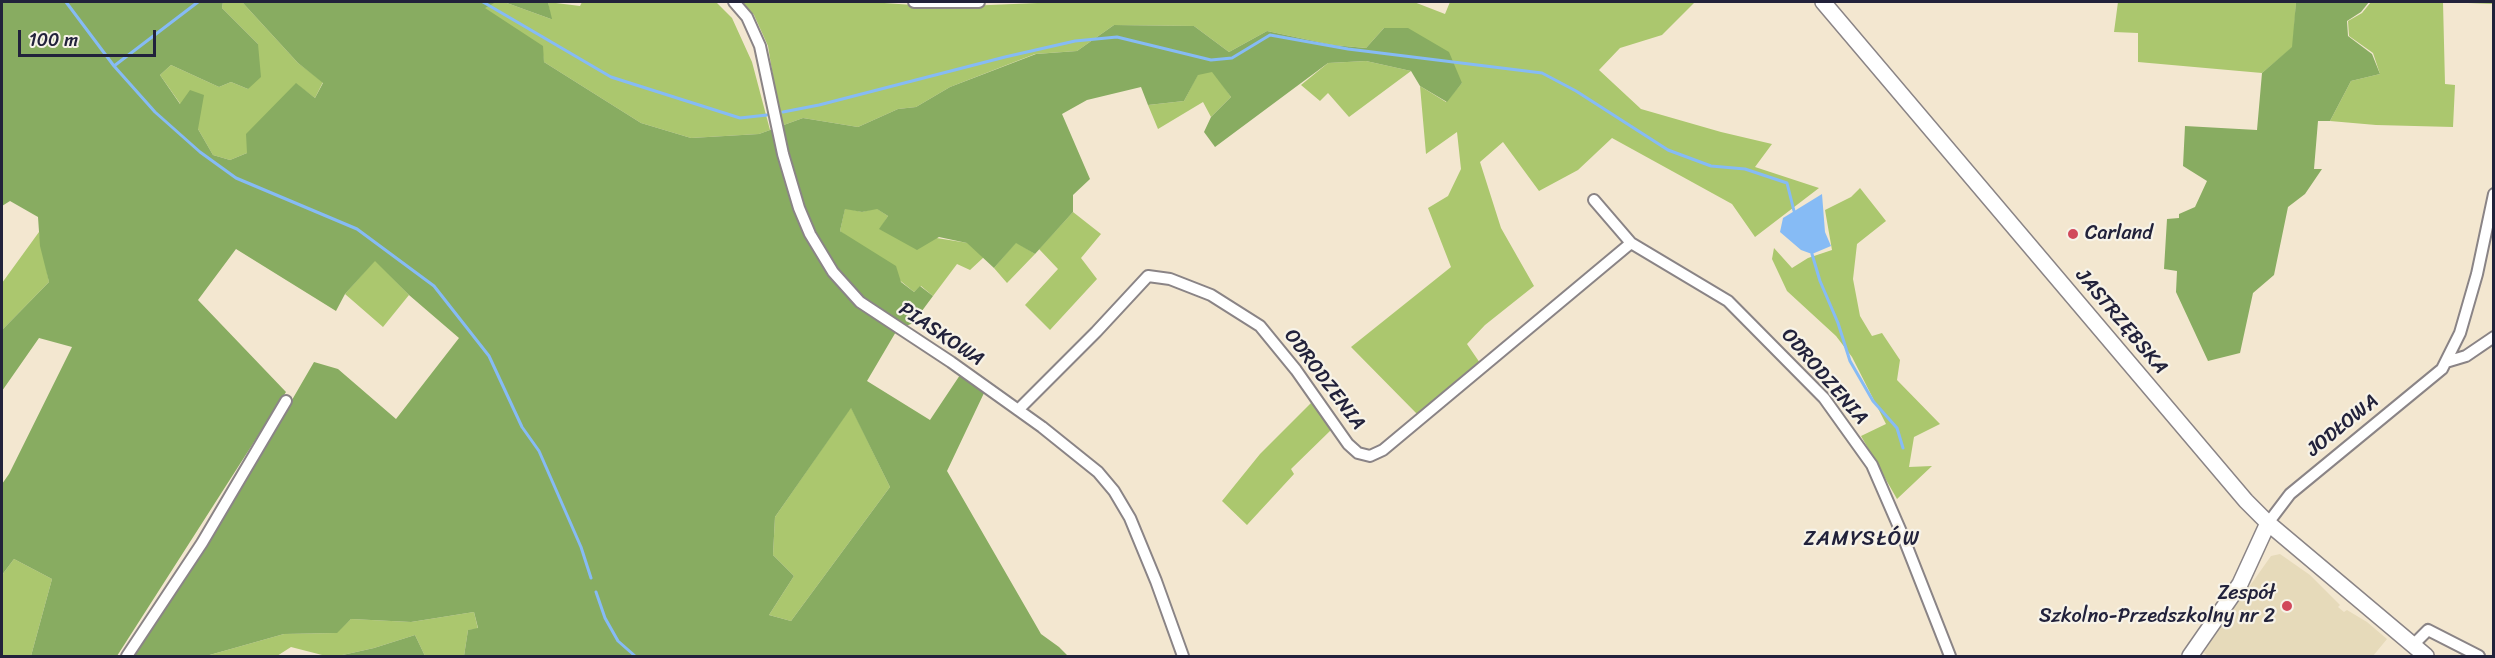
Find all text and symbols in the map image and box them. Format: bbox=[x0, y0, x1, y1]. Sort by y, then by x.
scale bar bbox=[21, 18, 159, 56]
text: 100 m bbox=[29, 24, 78, 56]
place label: Carland bbox=[2085, 222, 2153, 246]
marker: Carland bbox=[2066, 227, 2080, 241]
street label: JASTRZĘBSKA bbox=[2070, 264, 2172, 380]
street label: PIASKOWA bbox=[894, 298, 988, 372]
street label: ODRODZENIA bbox=[1776, 324, 1872, 430]
street label: ODRODZENIA bbox=[1278, 325, 1370, 435]
street label: JODŁOWA bbox=[2302, 390, 2384, 462]
district label: ZAMYSŁÓW bbox=[1803, 527, 1921, 553]
place label: Zespół Szkolno-Przedszkolny nr 2 bbox=[2039, 582, 2275, 629]
marker: Zespół Szkolno-Przedszkolny nr 2 bbox=[2280, 599, 2294, 613]

